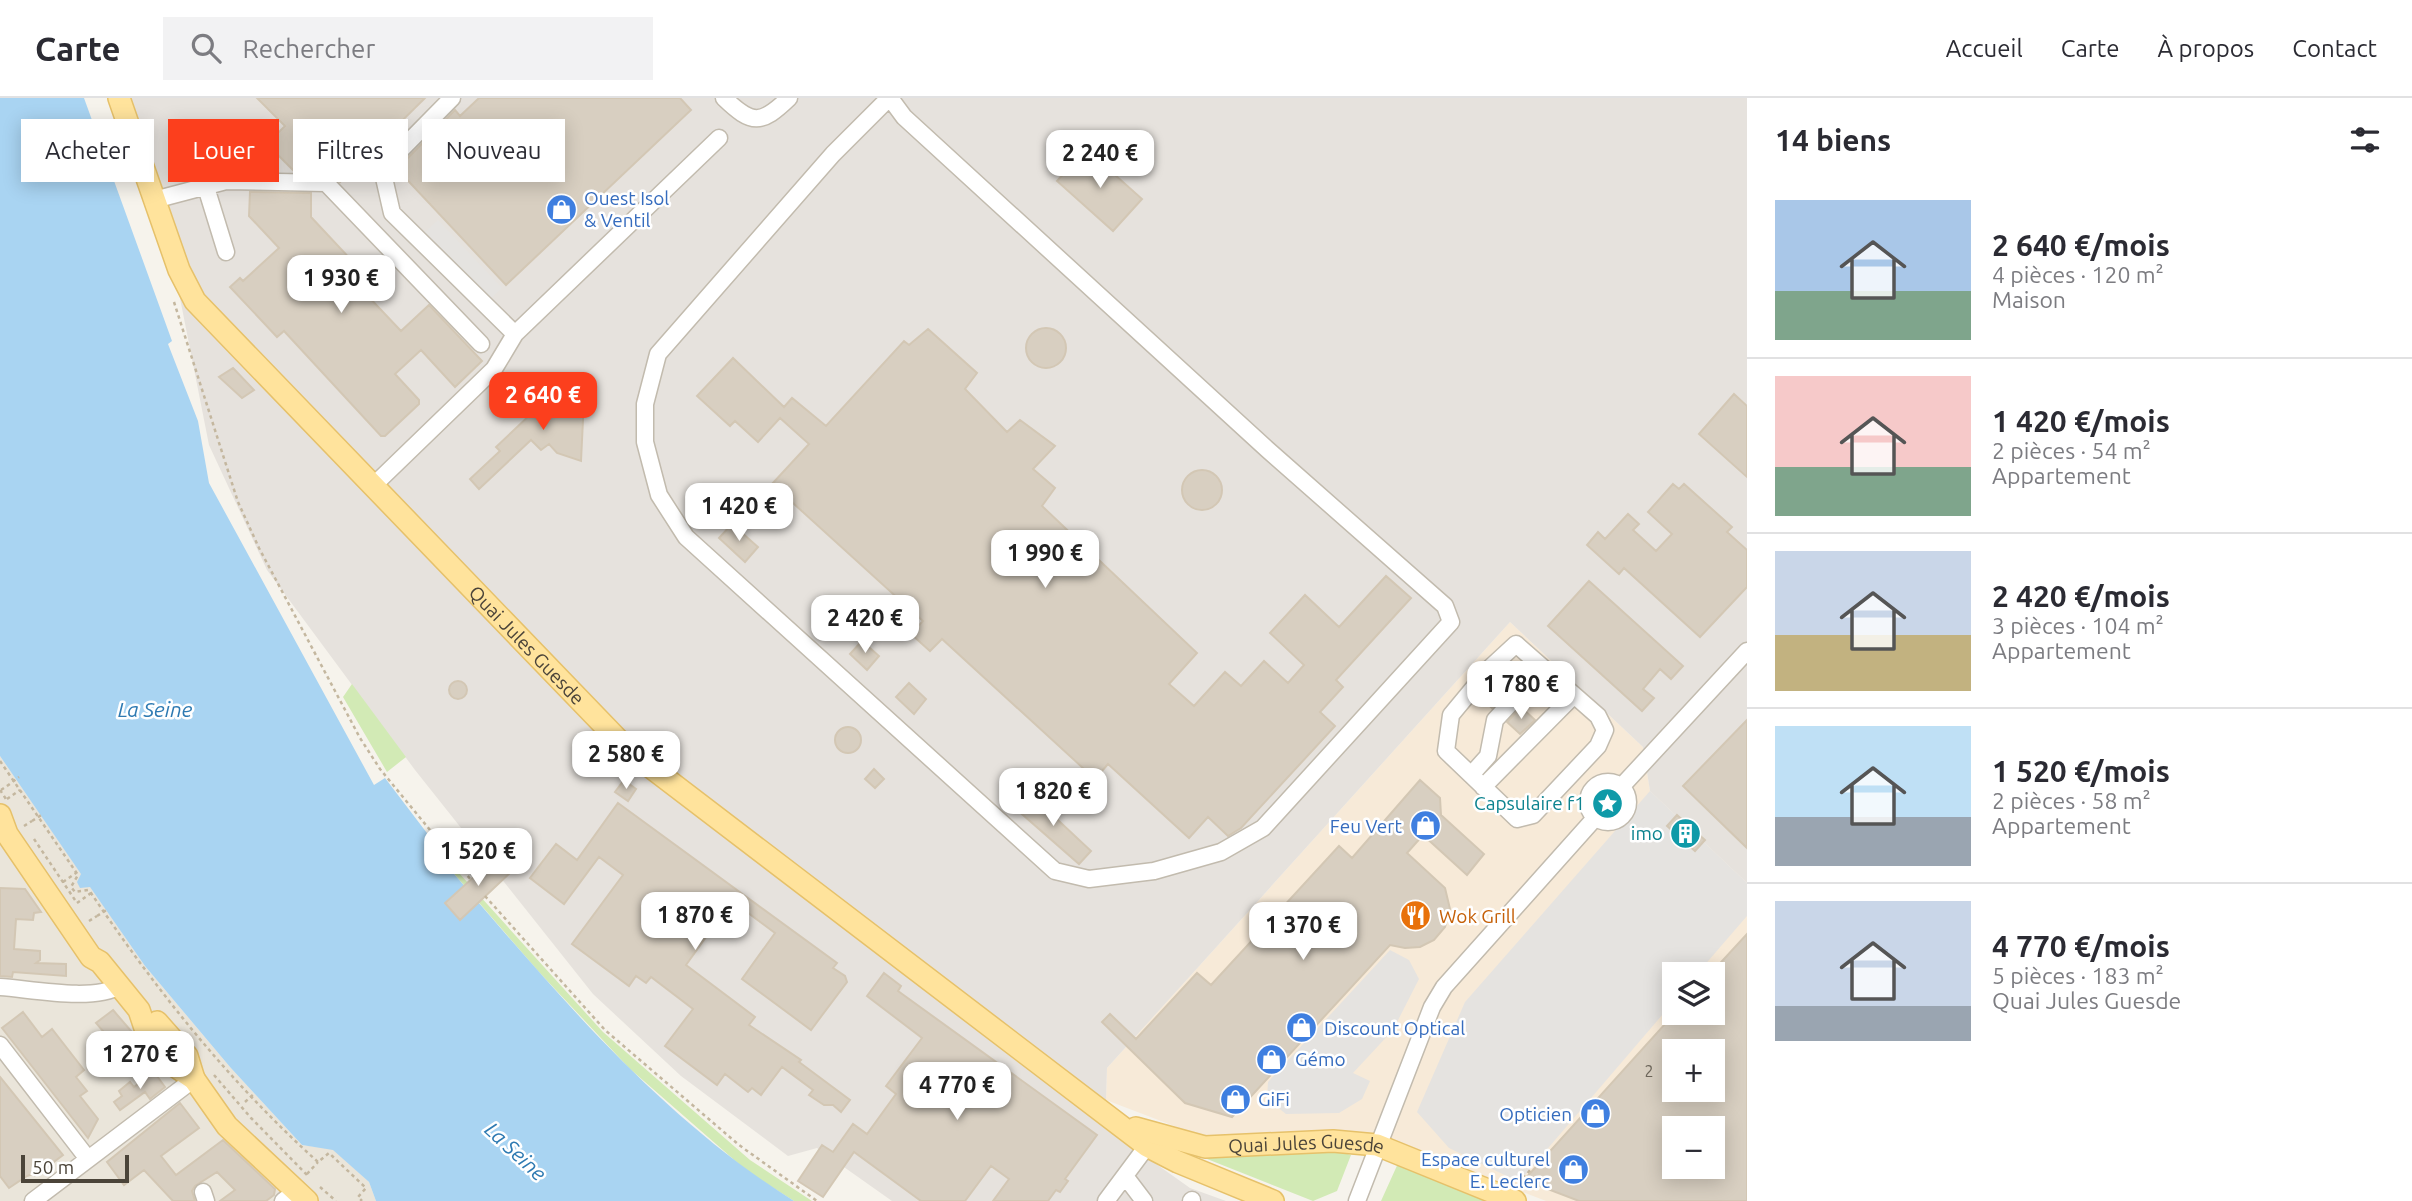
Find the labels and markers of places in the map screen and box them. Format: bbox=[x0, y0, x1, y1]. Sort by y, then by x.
pin: 2 240 € bbox=[1035, 130, 1165, 190]
place label: Ouest Isol & Ventil bbox=[584, 187, 669, 231]
shop icon: Ouest Isol & Ventil bbox=[544, 192, 578, 226]
pin: 1 930 € bbox=[276, 256, 406, 315]
pin: 2 640 € bbox=[478, 372, 608, 432]
pin: 1 420 € bbox=[674, 484, 804, 543]
pin: 1 990 € bbox=[980, 531, 1110, 590]
pin: 2 420 € bbox=[800, 596, 930, 655]
pin: 1 780 € bbox=[1456, 662, 1586, 721]
pin: 2 580 € bbox=[561, 732, 691, 791]
pin: 1 820 € bbox=[988, 768, 1118, 828]
place icon: Capsulaire f1 bbox=[1591, 786, 1625, 820]
place label: Capsulaire f1 bbox=[1474, 792, 1585, 814]
shop icon: Feu Vert bbox=[1408, 809, 1442, 843]
place label: Feu Vert bbox=[1330, 815, 1403, 837]
building icon: imo bbox=[1669, 816, 1703, 850]
place label: imo bbox=[1631, 822, 1663, 844]
pin: 1 520 € bbox=[413, 828, 543, 888]
pin: 1 870 € bbox=[630, 892, 760, 952]
restaurant icon: Wok Grill bbox=[1399, 899, 1433, 933]
pin: 1 370 € bbox=[1238, 902, 1368, 962]
place label: Wok Grill bbox=[1439, 905, 1516, 927]
shop icon: Discount Optical bbox=[1284, 1011, 1318, 1045]
place label: Discount Optical bbox=[1324, 1017, 1465, 1039]
pin: 1 270 € bbox=[75, 1032, 205, 1091]
shop icon: Gémo bbox=[1255, 1042, 1289, 1076]
place label: Gémo bbox=[1295, 1048, 1346, 1070]
pin: 4 770 € bbox=[892, 1062, 1022, 1122]
shop icon: GiFi bbox=[1218, 1082, 1252, 1116]
place label: GiFi bbox=[1258, 1088, 1290, 1110]
shop icon: Opticien bbox=[1578, 1097, 1612, 1131]
place label: Opticien bbox=[1499, 1103, 1572, 1125]
place label: Espace culturel E. Leclerc bbox=[1421, 1148, 1550, 1192]
shop icon: Espace culturel E. Leclerc bbox=[1556, 1153, 1590, 1187]

